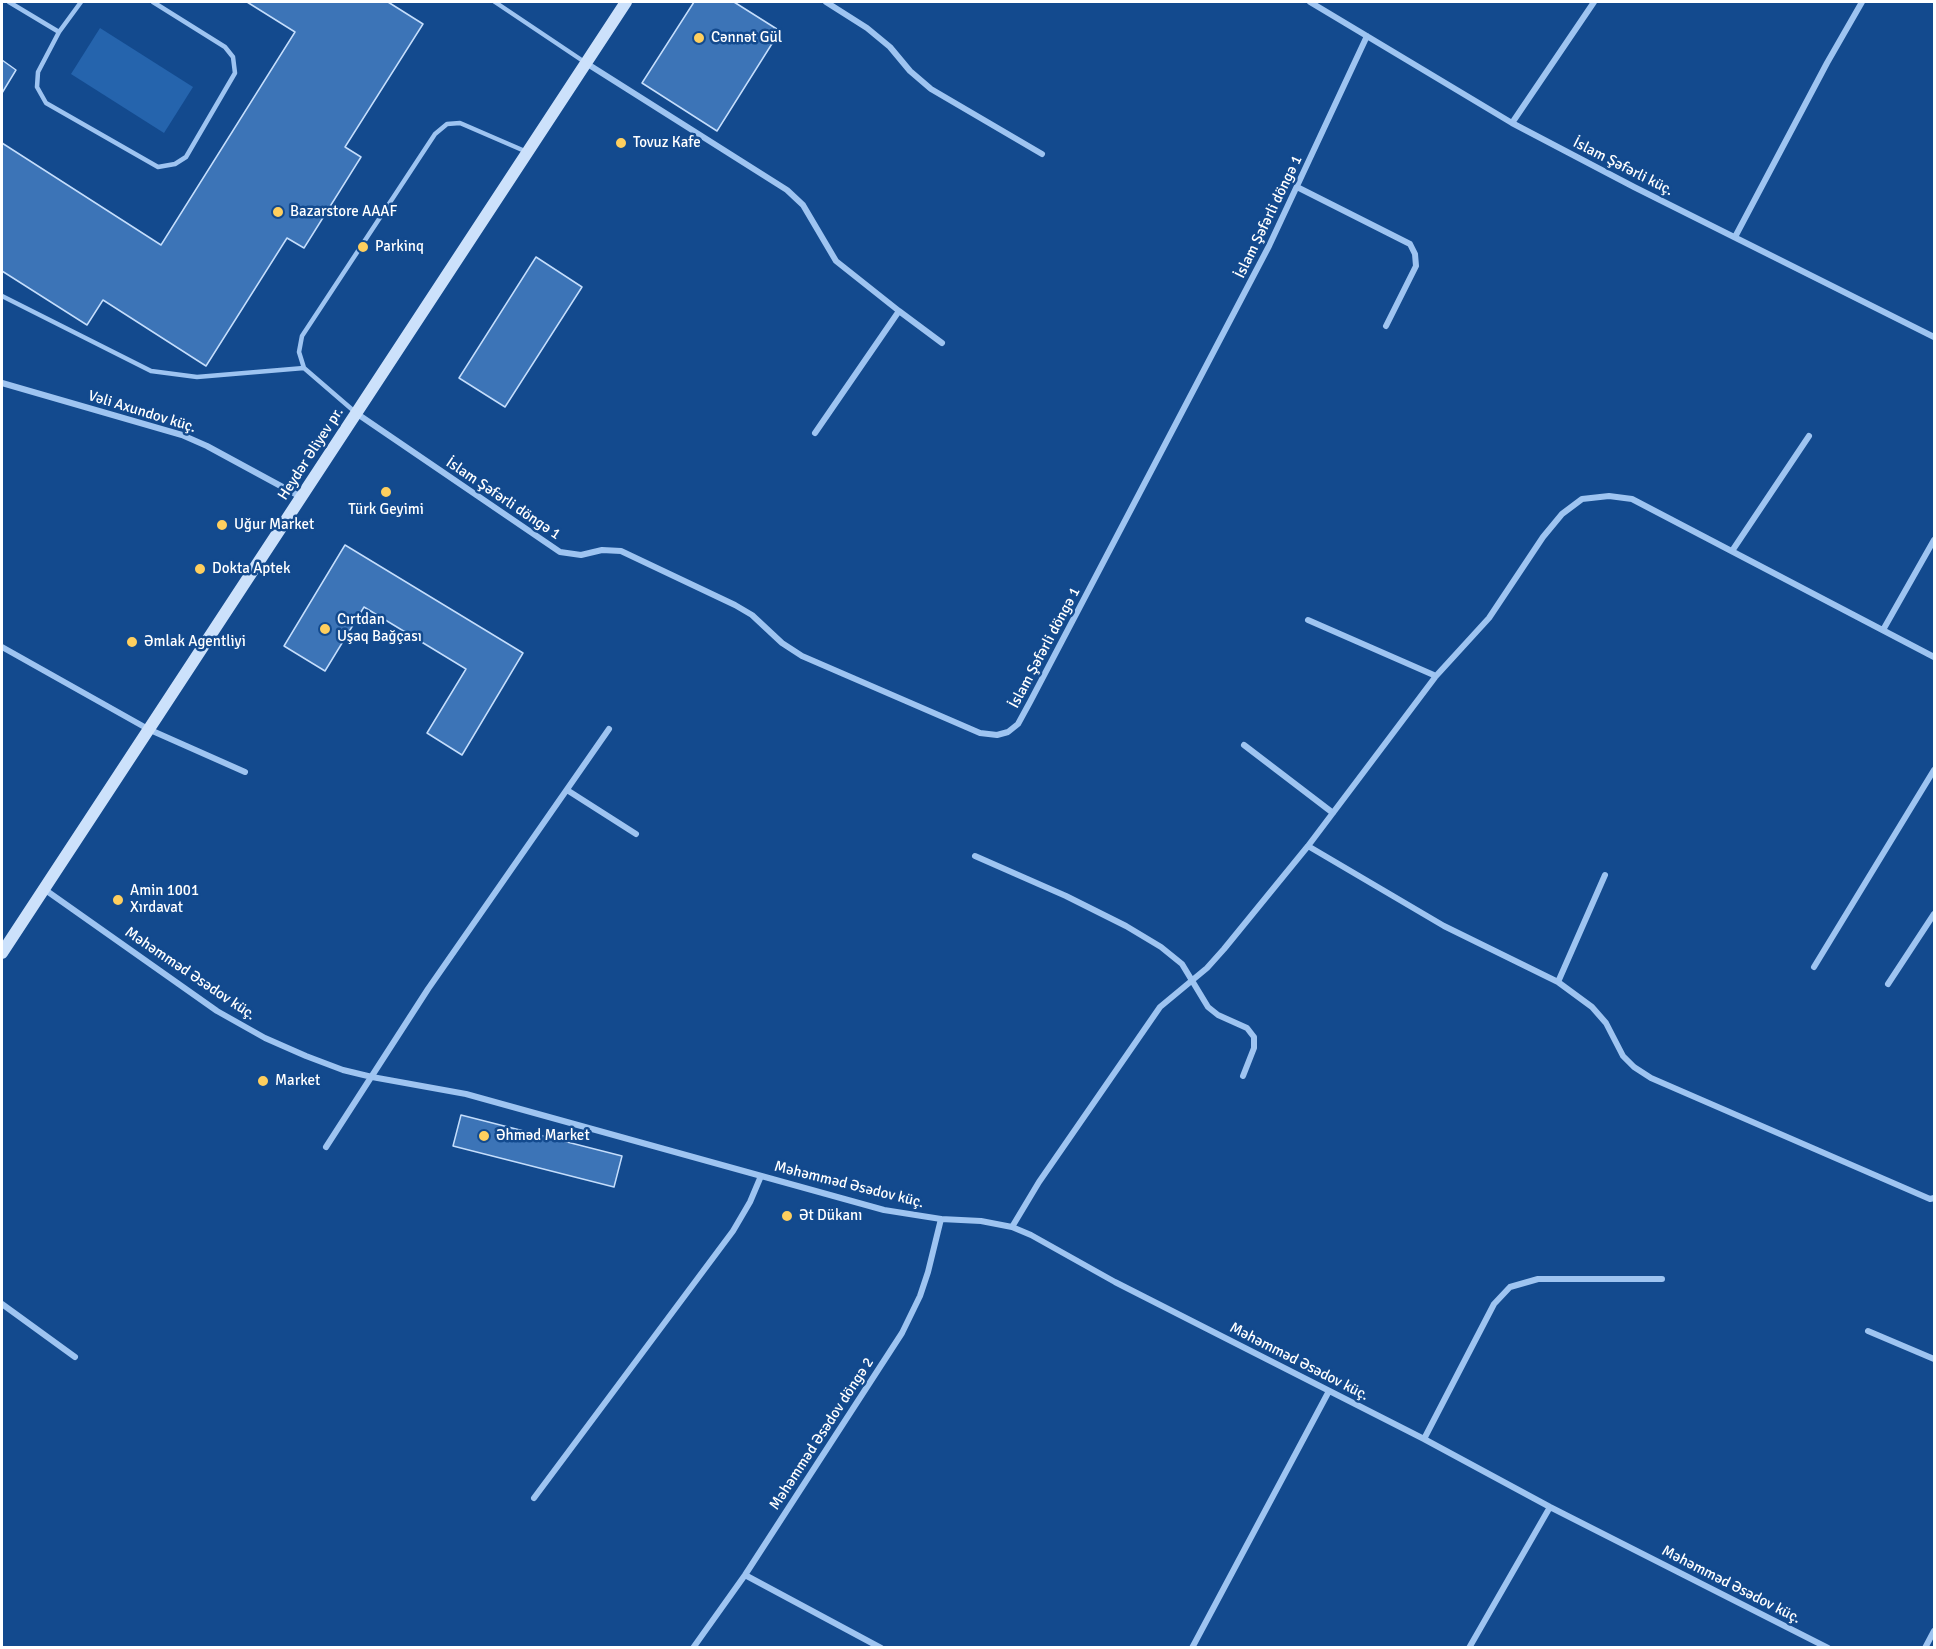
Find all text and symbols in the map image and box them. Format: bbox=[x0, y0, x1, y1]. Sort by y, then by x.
place label: Cənnət Gül bbox=[711, 29, 782, 47]
marker: Cənnət Gül bbox=[692, 31, 706, 45]
place label: Tovuz Kafe bbox=[633, 134, 701, 152]
street label: İslam Şəfərli küç. bbox=[1570, 134, 1676, 200]
marker: Tovuz Kafe bbox=[614, 136, 628, 150]
street label: İslam Şəfərli döngə 1 bbox=[1231, 153, 1307, 281]
place label: Bazarstore AAAF bbox=[290, 203, 397, 221]
marker: Bazarstore AAAF bbox=[271, 205, 285, 219]
place label: Parkinq bbox=[375, 238, 424, 256]
marker: Parkinq bbox=[356, 240, 370, 254]
street label: Vəli Axundov küç. bbox=[86, 387, 198, 437]
street label: Heydər Əliyev pr. bbox=[274, 404, 348, 504]
street label: İslam Şəfərli döngə 1 bbox=[442, 454, 564, 544]
marker: Türk Geyimi bbox=[379, 485, 393, 499]
place label: Türk Geyimi bbox=[348, 501, 424, 519]
place label: Uğur Market bbox=[234, 516, 314, 534]
marker: Uğur Market bbox=[215, 518, 229, 532]
place label: Dokta Aptek bbox=[212, 560, 290, 578]
marker: Dokta Aptek bbox=[193, 562, 207, 576]
street label: İslam Şəfərli döngə 1 bbox=[1005, 584, 1085, 712]
place label: Cırtdan Uşaq Bağçası bbox=[337, 611, 422, 646]
marker: Cırtdan Uşaq Bağçası bbox=[318, 622, 332, 636]
place label: Əmlak Agentliyi bbox=[144, 633, 246, 651]
marker: Əmlak Agentliyi bbox=[125, 635, 139, 649]
place label: Amin 1001 Xırdavat bbox=[130, 882, 199, 917]
marker: Amin 1001 Xırdavat bbox=[111, 893, 125, 907]
street label: Məhəmməd Əsədov küç. bbox=[121, 924, 259, 1024]
place label: Market bbox=[275, 1072, 320, 1090]
marker: Market bbox=[256, 1074, 270, 1088]
place label: Əhməd Market bbox=[496, 1127, 590, 1145]
marker: Əhməd Market bbox=[477, 1129, 491, 1143]
street label: Məhəmməd Əsədov küç. bbox=[772, 1158, 926, 1212]
place label: Ət Dükanı bbox=[799, 1207, 862, 1225]
marker: Ət Dükanı bbox=[780, 1209, 794, 1223]
street label: Məhəmməd Əsədov küç. bbox=[1226, 1319, 1372, 1405]
street label: Məhəmməd Əsədov döngə 2 bbox=[766, 1354, 878, 1514]
street label: Məhəmməd Əsədov küç. bbox=[1658, 1542, 1804, 1628]

